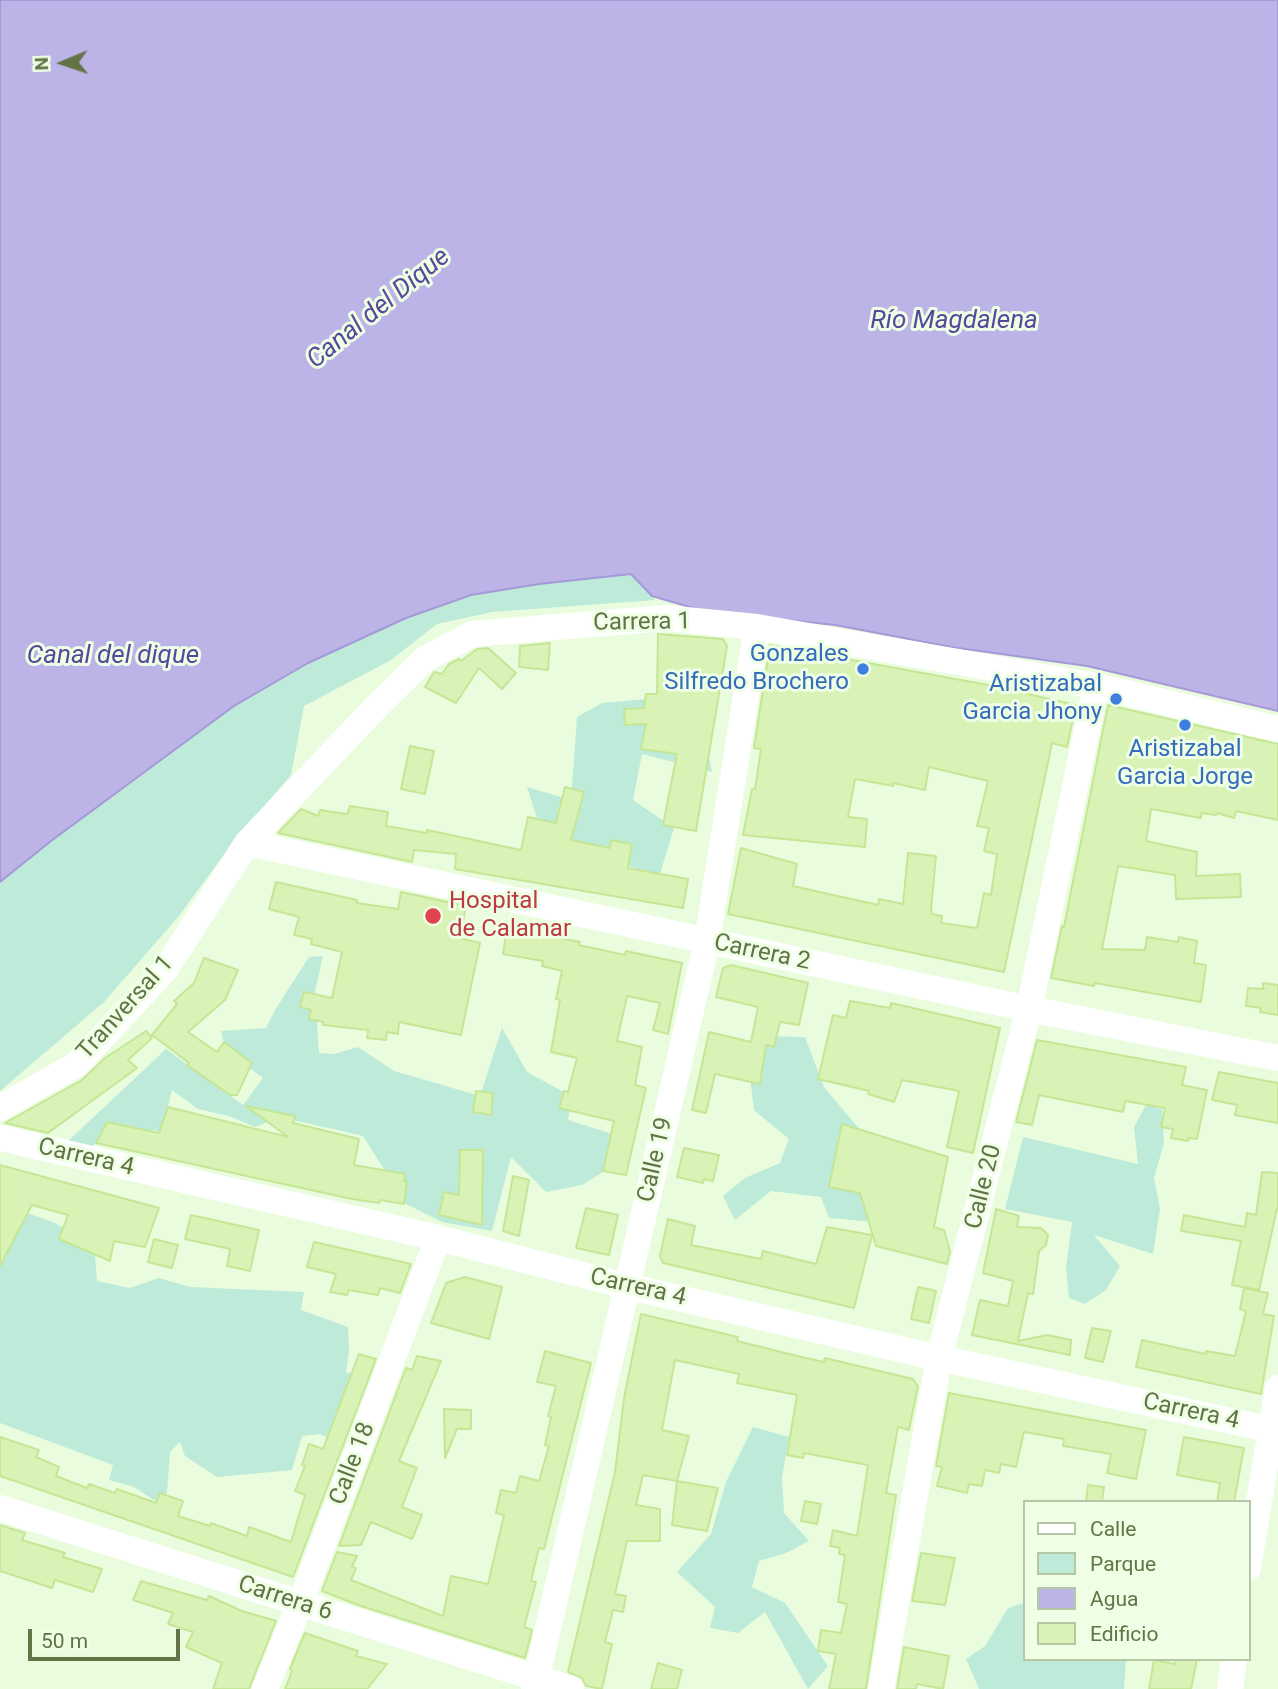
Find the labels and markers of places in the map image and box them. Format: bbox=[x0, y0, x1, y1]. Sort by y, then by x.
place label: Gonzales Silfredo Brochero bbox=[664, 641, 849, 697]
marker: Gonzales Silfredo Brochero bbox=[855, 661, 871, 677]
place label: Aristizabal Garcia Jhony bbox=[963, 671, 1102, 727]
marker: Aristizabal Garcia Jhony bbox=[1108, 691, 1124, 707]
marker: Aristizabal Garcia Jorge bbox=[1177, 717, 1193, 733]
place label: Aristizabal Garcia Jorge bbox=[1117, 736, 1253, 792]
place label: Hospital de Calamar bbox=[449, 888, 571, 944]
marker: Hospital de Calamar bbox=[423, 906, 443, 926]

